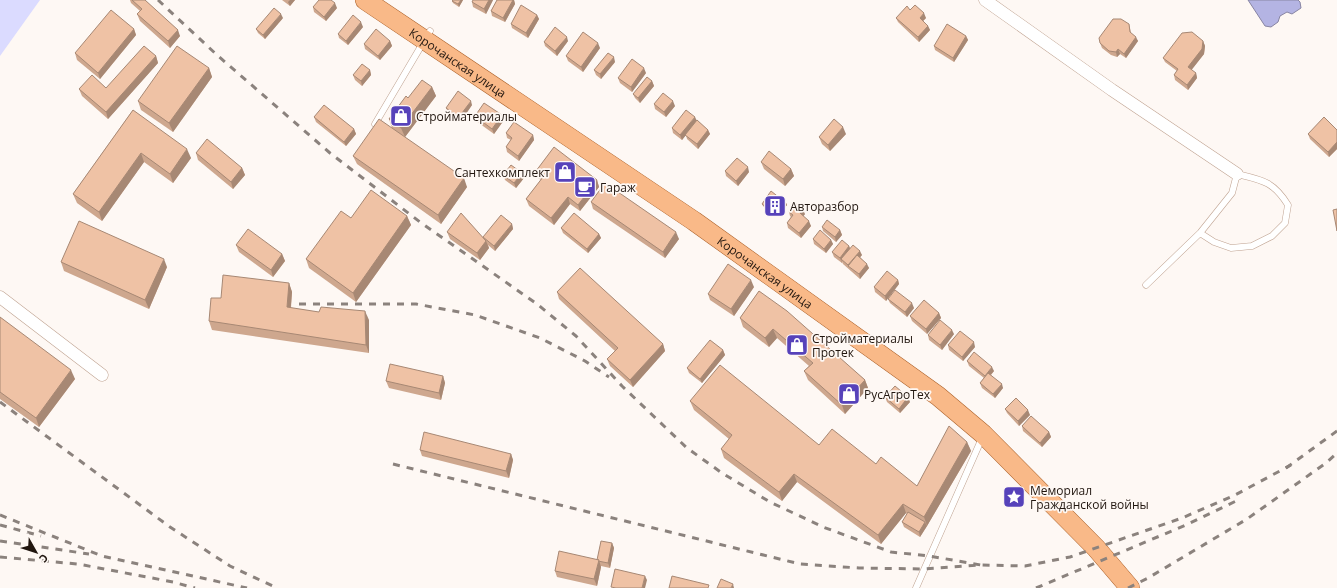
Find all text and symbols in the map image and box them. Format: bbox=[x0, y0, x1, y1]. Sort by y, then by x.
street label: Корочанская улица bbox=[406, 24, 510, 101]
shop icon: Стройматериалы bbox=[388, 103, 414, 129]
place label: Стройматериалы bbox=[416, 108, 517, 125]
shop icon: Сантехкомплект bbox=[552, 159, 578, 185]
place label: Сантехкомплект bbox=[454, 164, 550, 181]
cafe icon: Гараж bbox=[572, 174, 598, 200]
place label: Гараж bbox=[600, 179, 636, 196]
building icon: Авторазбор bbox=[762, 193, 788, 219]
place label: Авторазбор bbox=[790, 198, 859, 215]
street label: Корочанская улица bbox=[714, 232, 816, 312]
place label: Стройматериалы Протек bbox=[812, 330, 913, 361]
shop icon: Стройматериалы Протек bbox=[784, 332, 810, 358]
shop icon: РусАгроТех bbox=[836, 381, 862, 407]
place label: РусАгроТех bbox=[864, 386, 931, 403]
place label: Мемориал Гражданской войны bbox=[1030, 482, 1149, 513]
place icon: Мемориал Гражданской войны bbox=[1001, 484, 1027, 510]
north arrow bbox=[16, 532, 56, 572]
text: С bbox=[36, 551, 52, 566]

